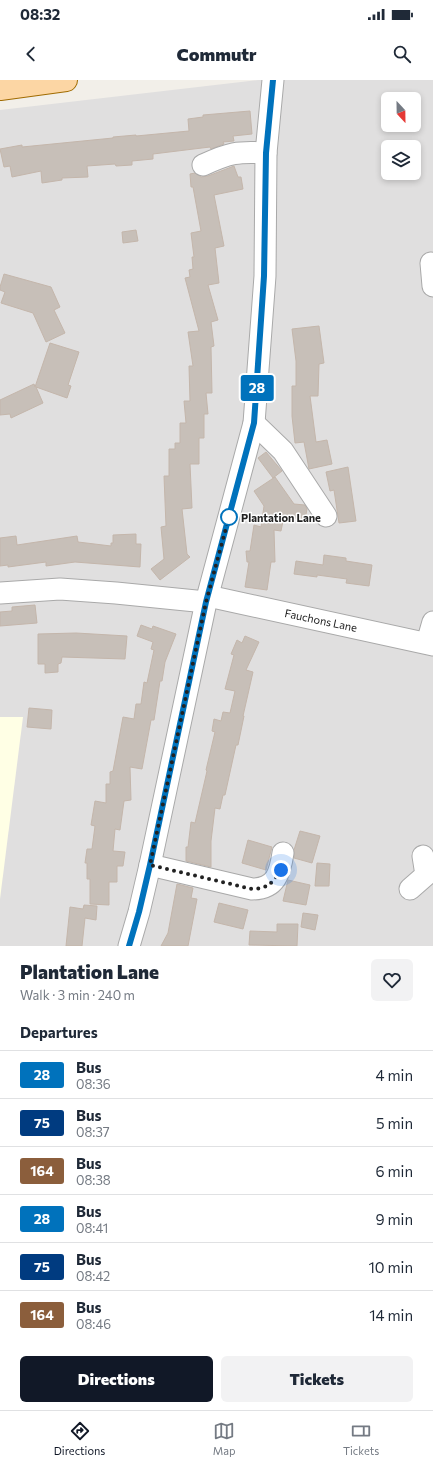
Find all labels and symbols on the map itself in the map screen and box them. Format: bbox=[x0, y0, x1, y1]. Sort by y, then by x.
north arrow bbox=[381, 92, 421, 132]
line badge: 28 bbox=[239, 375, 275, 401]
marker: Plantation Lane bbox=[220, 508, 238, 526]
place label: Plantation Lane bbox=[241, 511, 321, 524]
street label: Fauchons Lane bbox=[284, 606, 359, 634]
your location bbox=[271, 860, 291, 880]

